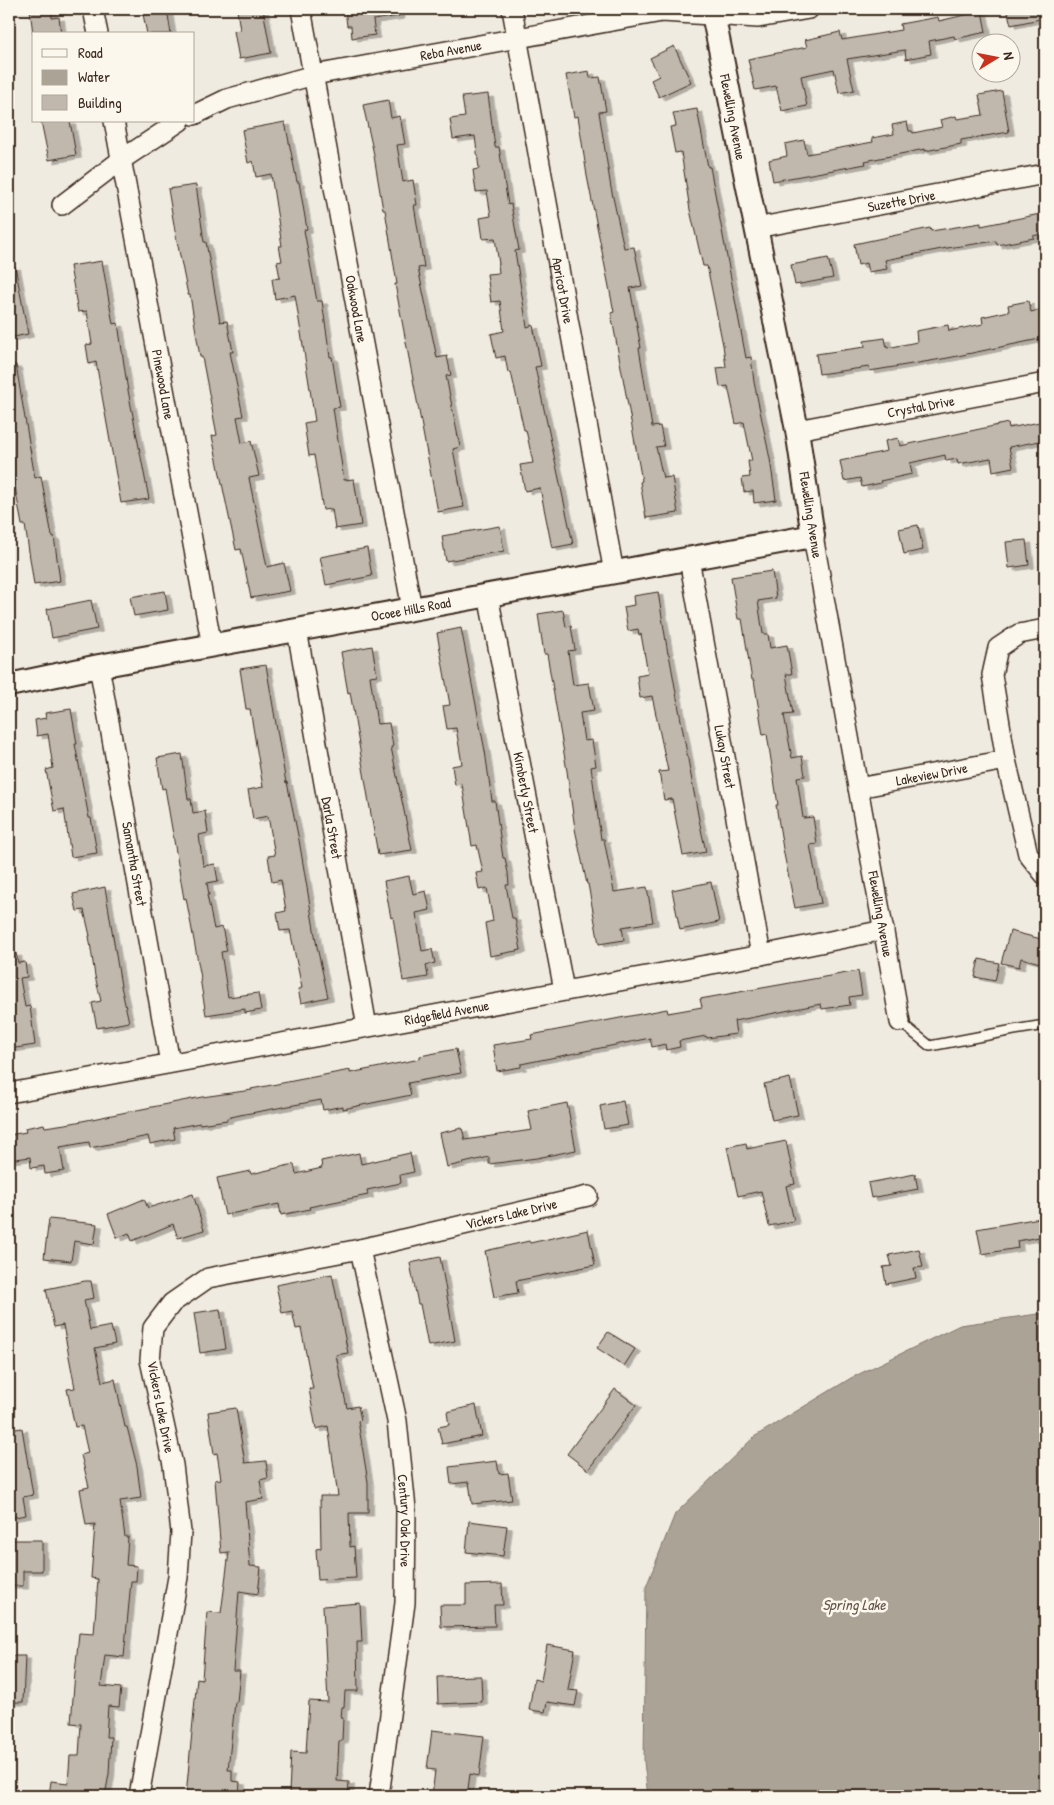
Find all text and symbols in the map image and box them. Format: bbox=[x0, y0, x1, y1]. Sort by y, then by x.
legend bbox=[32, 32, 195, 122]
north arrow bbox=[972, 32, 1022, 82]
street label: Reba Avenue bbox=[419, 35, 483, 65]
text: Road bbox=[78, 42, 103, 63]
text: N bbox=[999, 50, 1019, 62]
text: Water bbox=[78, 66, 110, 87]
street label: Flewelling Avenue bbox=[715, 71, 751, 162]
text: Building bbox=[78, 92, 122, 113]
street label: Suzette Drive bbox=[866, 185, 937, 216]
street label: Apricot Drive bbox=[548, 256, 579, 325]
street label: Oakwood Lane bbox=[341, 274, 373, 345]
street label: Pinewood Lane bbox=[148, 348, 180, 421]
street label: Crystal Drive bbox=[885, 390, 956, 422]
street label: Flewelling Avenue bbox=[794, 469, 828, 560]
street label: Ocoee Hills Road bbox=[369, 592, 453, 625]
street label: Lukay Street bbox=[710, 724, 741, 790]
street label: Kimberly Street bbox=[509, 750, 544, 835]
street label: Lakeview Drive bbox=[894, 757, 969, 790]
street label: Darla Street bbox=[318, 795, 347, 861]
street label: Samantha Street bbox=[118, 820, 152, 908]
street label: Flewelling Avenue bbox=[864, 868, 898, 959]
street label: Ridgefield Avenue bbox=[403, 995, 491, 1029]
street label: Vickers Lake Drive bbox=[464, 1193, 559, 1233]
street label: Vickers Lake Drive bbox=[143, 1359, 180, 1455]
street label: Century Oak Drive bbox=[393, 1473, 416, 1568]
water label: Spring Lake bbox=[822, 1594, 887, 1615]

